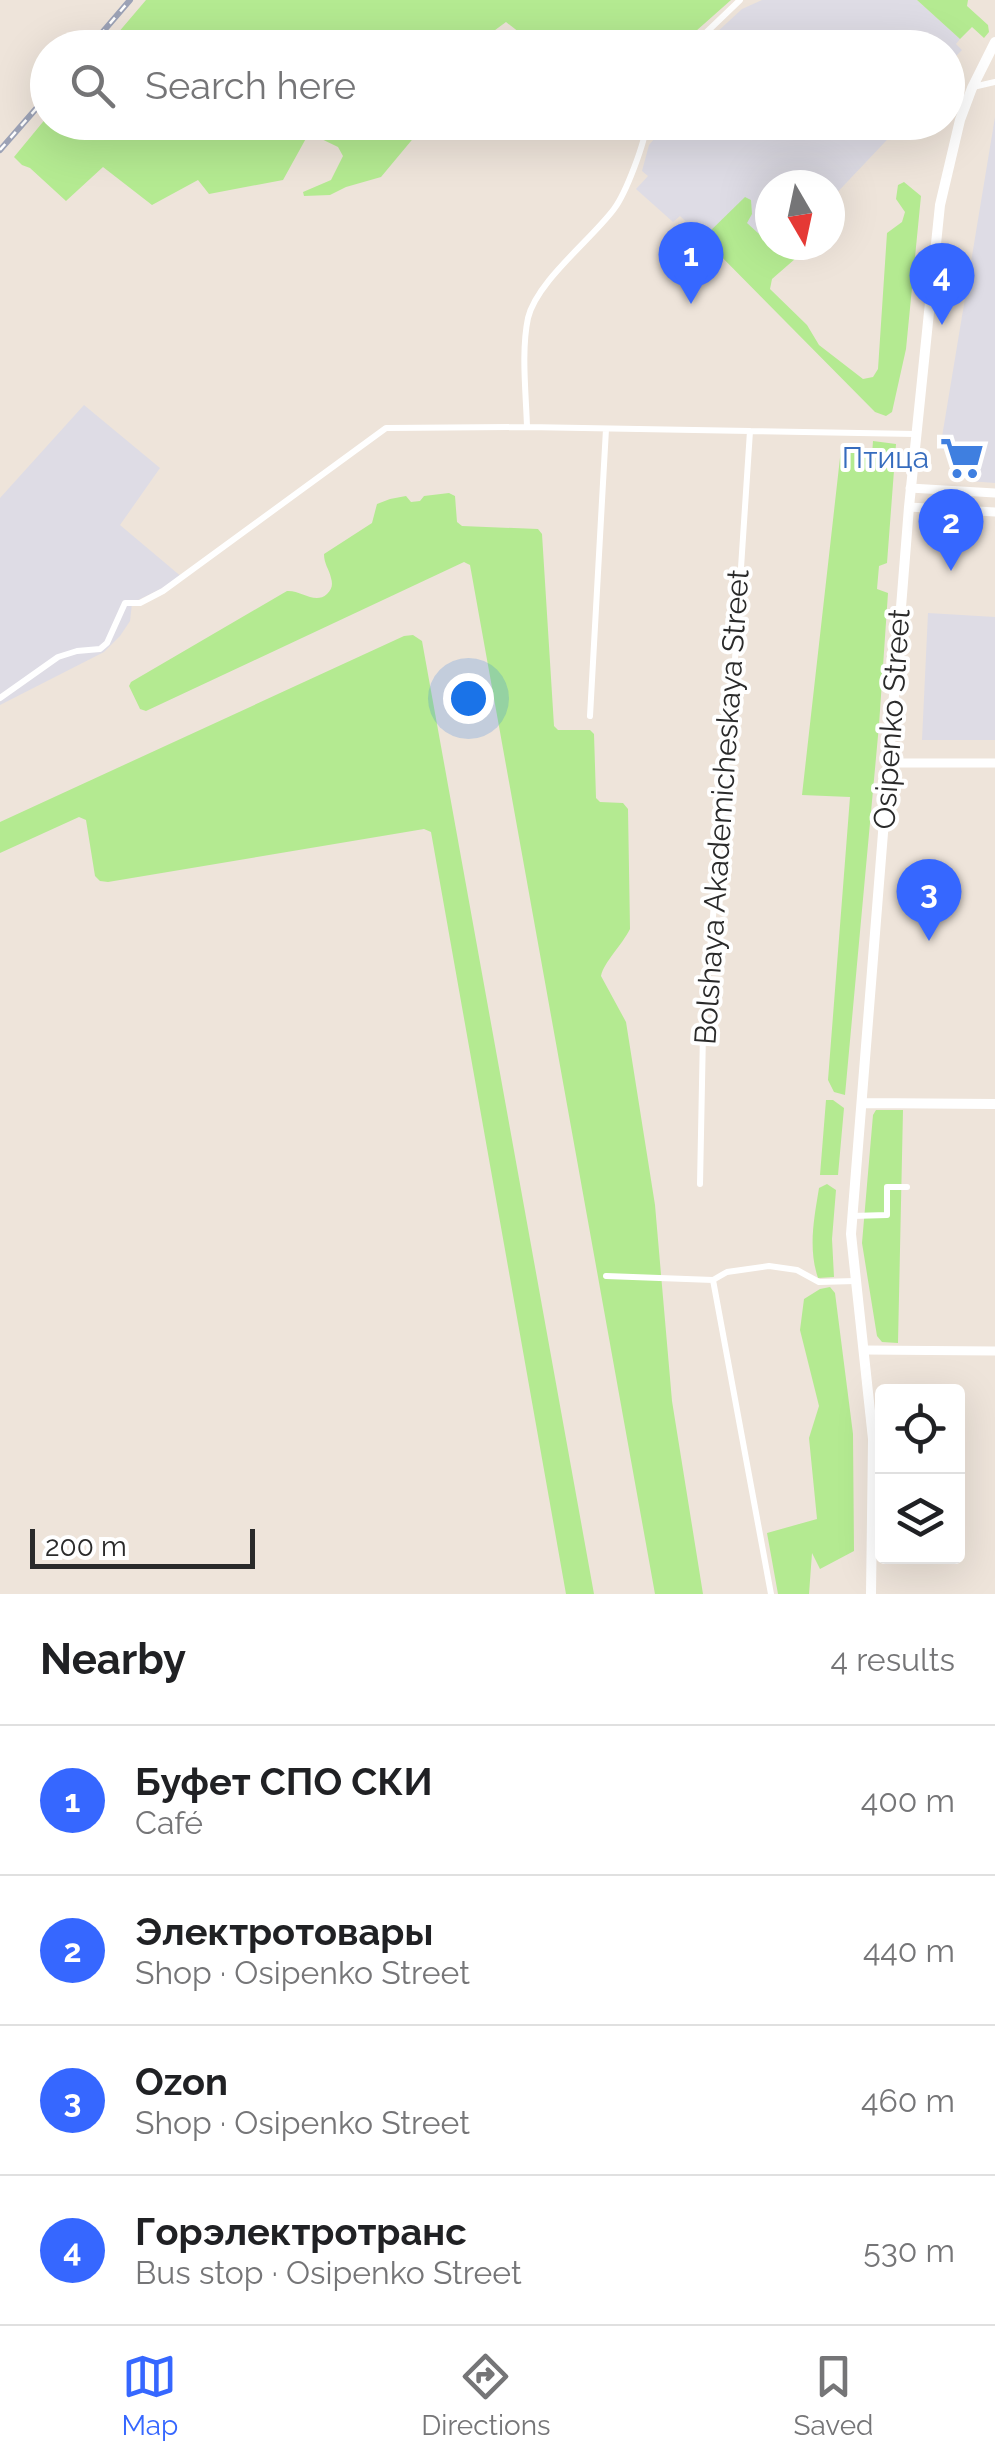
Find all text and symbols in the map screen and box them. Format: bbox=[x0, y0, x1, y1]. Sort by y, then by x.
search box bbox=[30, 30, 965, 140]
icon: search bbox=[65, 58, 120, 113]
text: Search here bbox=[145, 63, 356, 108]
north arrow bbox=[755, 170, 845, 260]
pin: 1 bbox=[658, 222, 724, 304]
pin: 4 bbox=[910, 242, 974, 325]
supermarket icon: Птица bbox=[938, 434, 986, 482]
place label: Птица bbox=[842, 440, 929, 475]
pin: 2 bbox=[918, 488, 984, 571]
street label: Bolshaya Akademicheskaya Street bbox=[687, 568, 756, 1046]
street label: Osipenko Street bbox=[866, 608, 917, 830]
your location bbox=[443, 673, 494, 724]
pin: 3 bbox=[896, 858, 962, 941]
map controls bbox=[875, 1384, 965, 1564]
button: locate bbox=[875, 1384, 965, 1474]
button: layers bbox=[875, 1474, 965, 1564]
scale bar bbox=[30, 1524, 255, 1568]
text: 200 m bbox=[45, 1530, 127, 1563]
text: Nearby bbox=[40, 1635, 186, 1684]
text: 4 results bbox=[831, 1641, 955, 1678]
text: Буфет СПО СКИ bbox=[135, 1759, 433, 1804]
text: 1 bbox=[65, 1782, 80, 1819]
text: 400 m bbox=[861, 1782, 955, 1819]
text: Café bbox=[135, 1804, 203, 1841]
text: Электротовары bbox=[135, 1909, 433, 1954]
text: 2 bbox=[63, 1932, 82, 1969]
text: 440 m bbox=[863, 1932, 955, 1969]
text: Shop · Osipenko Street bbox=[135, 1954, 470, 1991]
text: Ozon bbox=[135, 2059, 228, 2104]
text: 3 bbox=[64, 2082, 81, 2119]
text: 460 m bbox=[861, 2082, 955, 2119]
text: Shop · Osipenko Street bbox=[135, 2104, 470, 2141]
text: Горэлектротранс bbox=[135, 2209, 467, 2254]
text: 4 bbox=[63, 2232, 82, 2269]
text: 530 m bbox=[863, 2232, 955, 2269]
text: Bus stop · Osipenko Street bbox=[135, 2254, 522, 2291]
tab: Map bbox=[121, 2349, 178, 2442]
tab: Directions bbox=[421, 2349, 551, 2442]
tab: Saved bbox=[793, 2349, 874, 2442]

